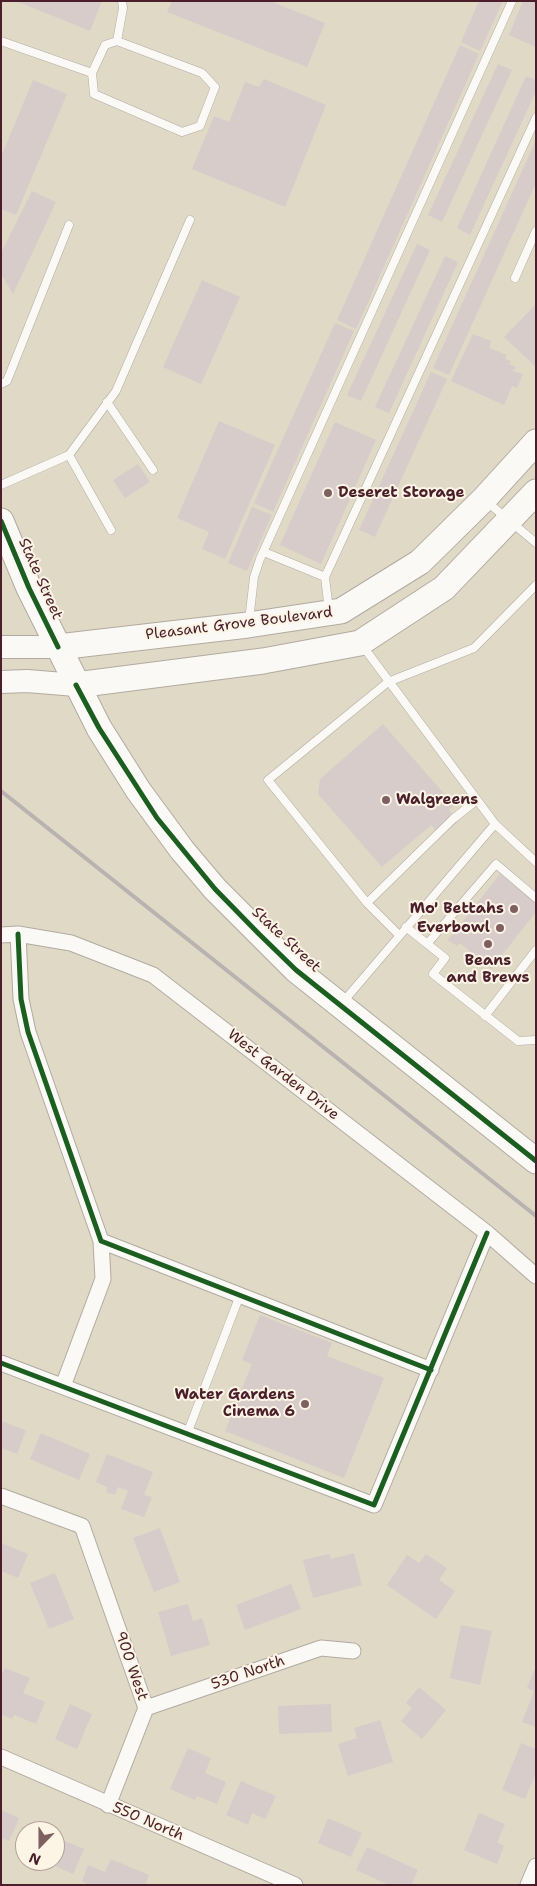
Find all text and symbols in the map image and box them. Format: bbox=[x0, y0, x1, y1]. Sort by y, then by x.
place label: Deseret Storage bbox=[338, 484, 464, 502]
marker: Deseret Storage bbox=[322, 487, 334, 499]
street label: State Street bbox=[14, 535, 66, 623]
street label: Pleasant Grove Boulevard bbox=[145, 604, 333, 644]
place label: Walgreens bbox=[396, 791, 478, 809]
marker: Walgreens bbox=[380, 794, 392, 806]
place label: Mo' Bettahs bbox=[410, 900, 504, 918]
marker: Mo' Bettahs bbox=[508, 903, 520, 915]
street label: State Street bbox=[248, 904, 324, 976]
place label: Everbowl bbox=[417, 919, 490, 937]
marker: Everbowl bbox=[494, 922, 506, 934]
marker: Beans and Brews bbox=[482, 938, 494, 950]
place label: Beans and Brews bbox=[447, 952, 529, 987]
street label: West Garden Drive bbox=[224, 1026, 342, 1124]
place label: Water Gardens Cinema 6 bbox=[175, 1386, 295, 1421]
marker: Water Gardens Cinema 6 bbox=[299, 1398, 311, 1410]
street label: 900 West bbox=[111, 1629, 151, 1703]
street label: 530 North bbox=[209, 1652, 287, 1694]
street label: 550 North bbox=[110, 1799, 186, 1845]
north arrow bbox=[15, 1821, 65, 1871]
text: N bbox=[26, 1849, 43, 1869]

